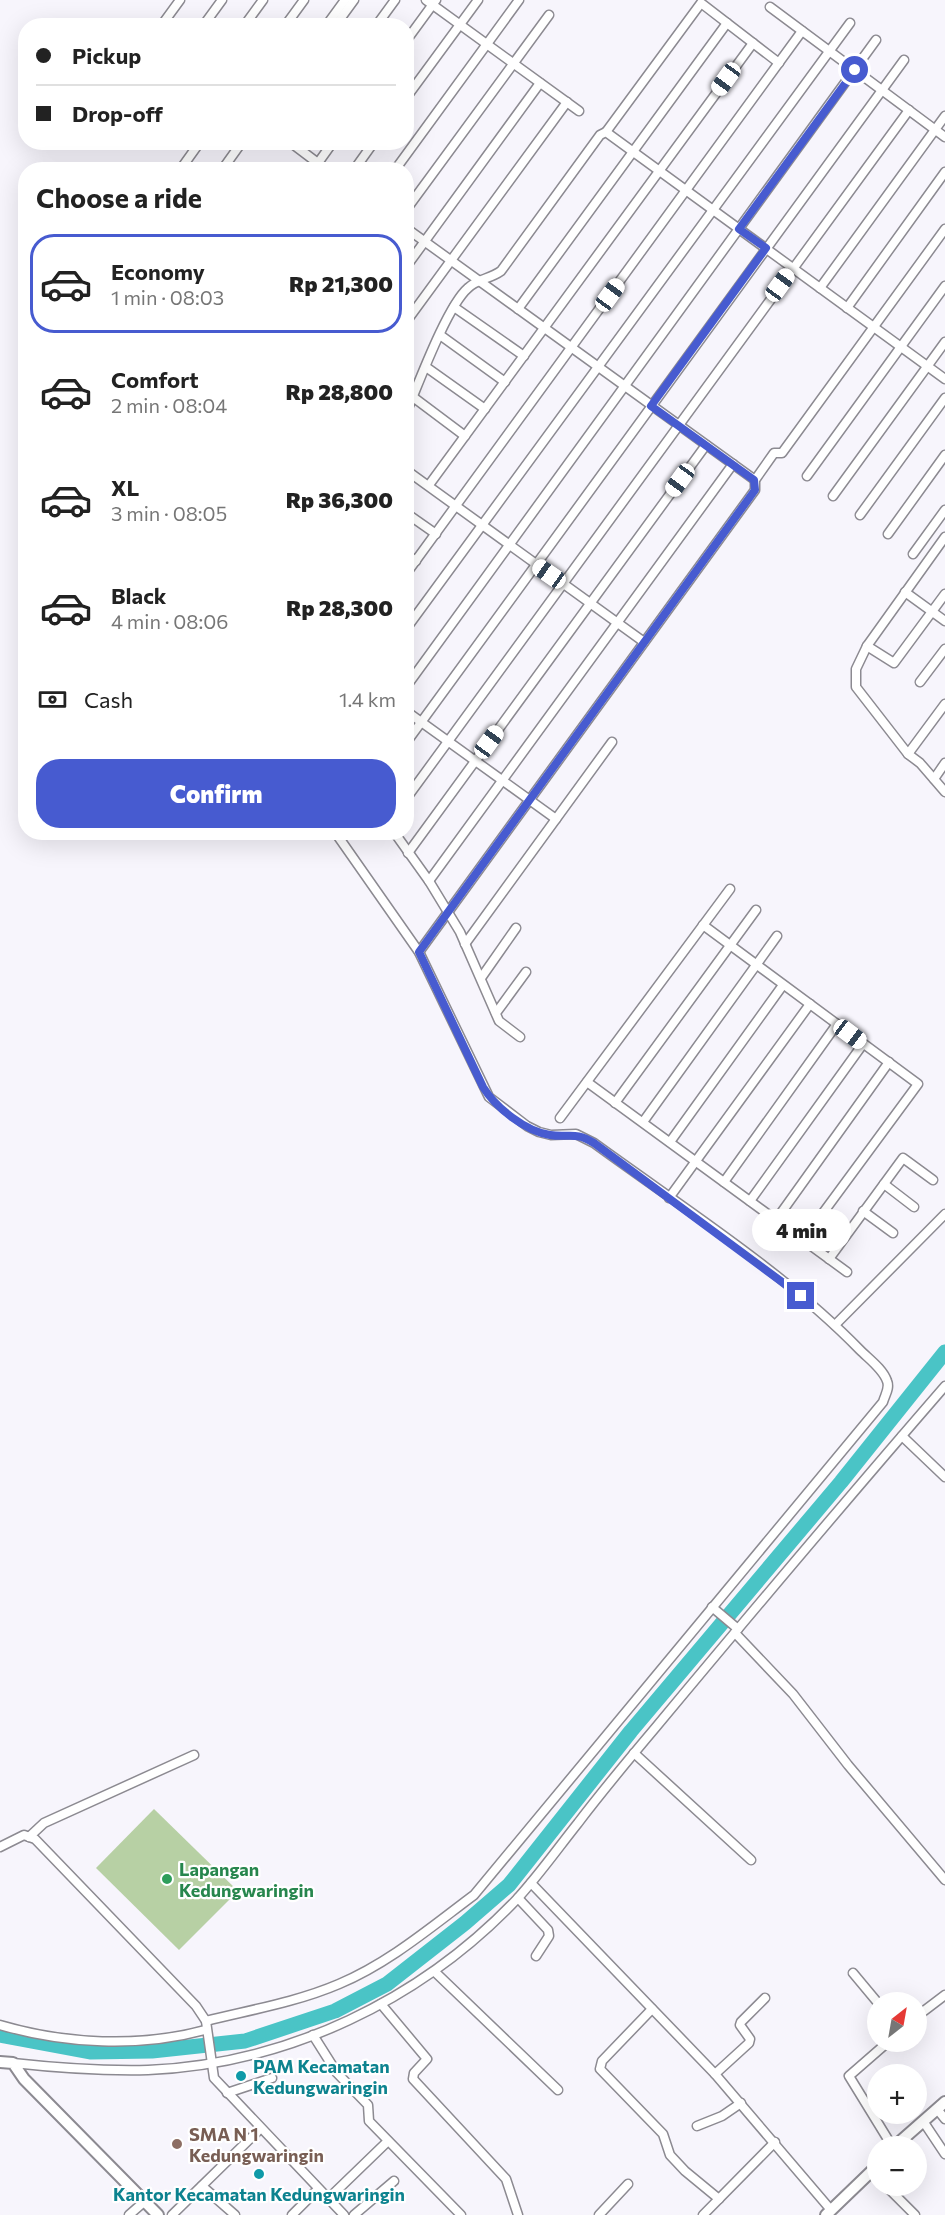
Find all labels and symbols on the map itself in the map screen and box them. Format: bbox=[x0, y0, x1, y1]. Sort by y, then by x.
route start bbox=[841, 56, 868, 83]
car bbox=[708, 59, 744, 99]
car bbox=[762, 265, 798, 305]
car bbox=[592, 275, 628, 315]
car bbox=[662, 460, 698, 500]
car bbox=[529, 556, 569, 592]
car bbox=[471, 722, 507, 762]
car bbox=[830, 1016, 870, 1052]
callout: 4 min bbox=[752, 1209, 850, 1251]
route end bbox=[787, 1282, 814, 1309]
place label: Lapangan Kedungwaringin bbox=[179, 1858, 314, 1901]
marker: Lapangan Kedungwaringin bbox=[160, 1872, 174, 1886]
north arrow bbox=[867, 1992, 927, 2052]
place label: PAM Kecamatan Kedungwaringin bbox=[253, 2055, 390, 2098]
marker: PAM Kecamatan Kedungwaringin bbox=[234, 2069, 248, 2083]
place label: SMA N 1 Kedungwaringin bbox=[189, 2123, 324, 2166]
marker: SMA N 1 Kedungwaringin bbox=[170, 2137, 184, 2151]
marker: Kantor Kecamatan Kedungwaringin bbox=[252, 2167, 266, 2181]
place label: Kantor Kecamatan Kedungwaringin bbox=[113, 2183, 405, 2205]

